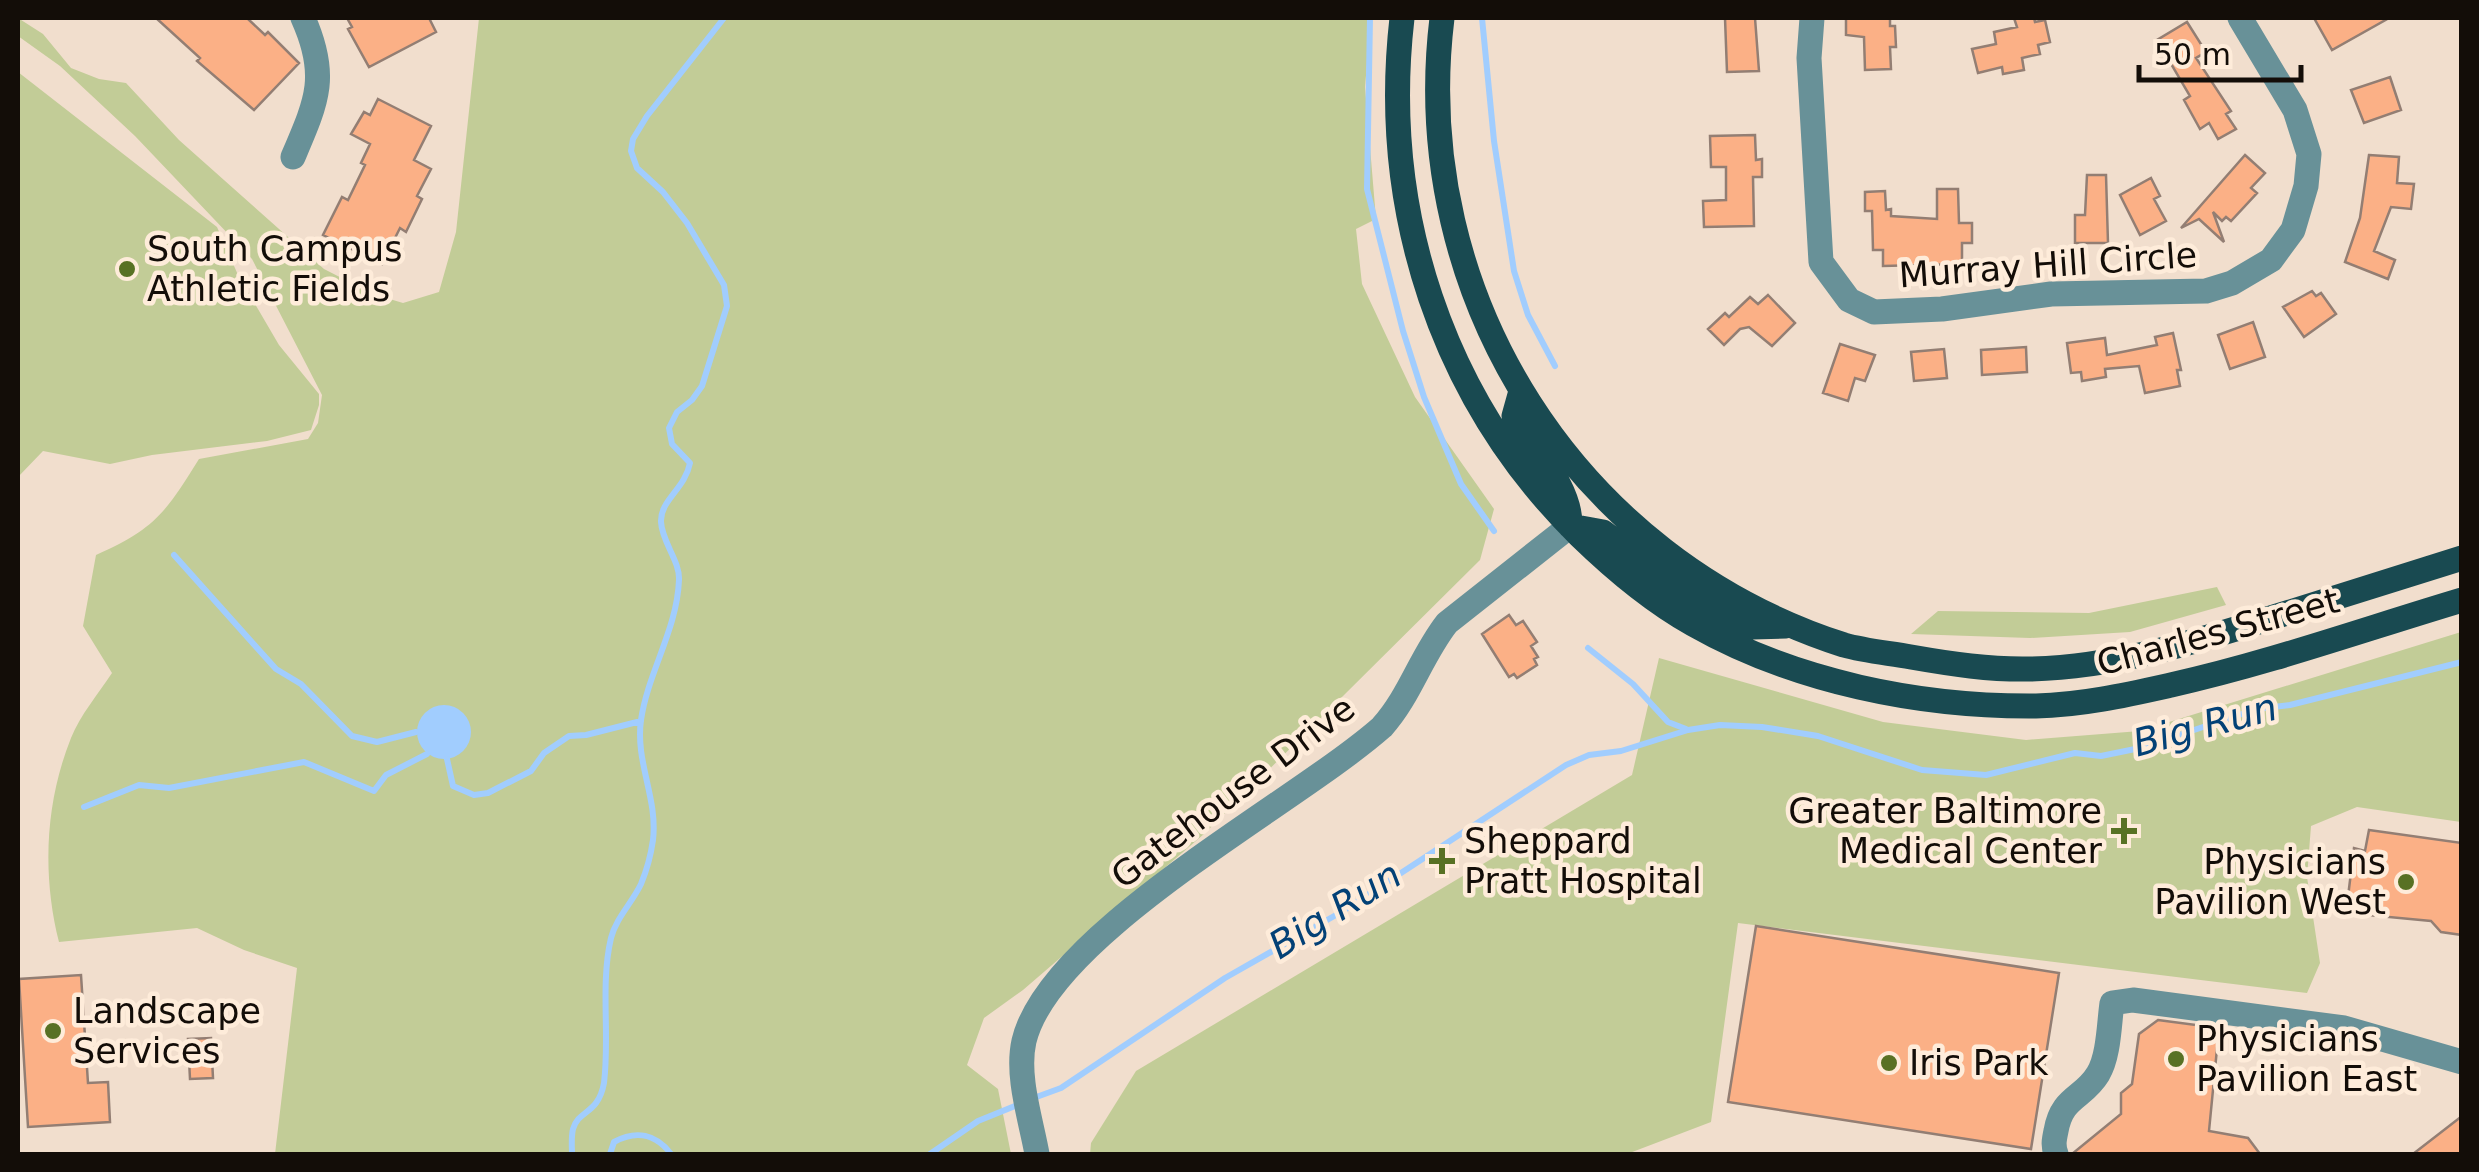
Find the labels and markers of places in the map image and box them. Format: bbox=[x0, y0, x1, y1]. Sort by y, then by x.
place label: South Campus Athletic Fields bbox=[147, 229, 402, 309]
marker: South Campus Athletic Fields bbox=[116, 258, 138, 280]
place label: Greater Baltimore Medical Center bbox=[1788, 791, 2103, 871]
marker: Greater Baltimore Medical Center bbox=[2111, 818, 2137, 844]
place label: Sheppard Pratt Hospital bbox=[1464, 821, 1702, 901]
place label: Physicians Pavilion West bbox=[2154, 842, 2386, 922]
marker: Sheppard Pratt Hospital bbox=[1429, 848, 1455, 874]
marker: Physicians Pavilion West bbox=[2395, 871, 2417, 893]
place label: Landscape Services bbox=[73, 991, 261, 1071]
place label: Physicians Pavilion East bbox=[2196, 1019, 2417, 1099]
marker: Landscape Services bbox=[42, 1020, 64, 1042]
place label: Iris Park bbox=[1909, 1043, 2049, 1083]
marker: Physicians Pavilion East bbox=[2165, 1048, 2187, 1070]
marker: Iris Park bbox=[1878, 1052, 1900, 1074]

